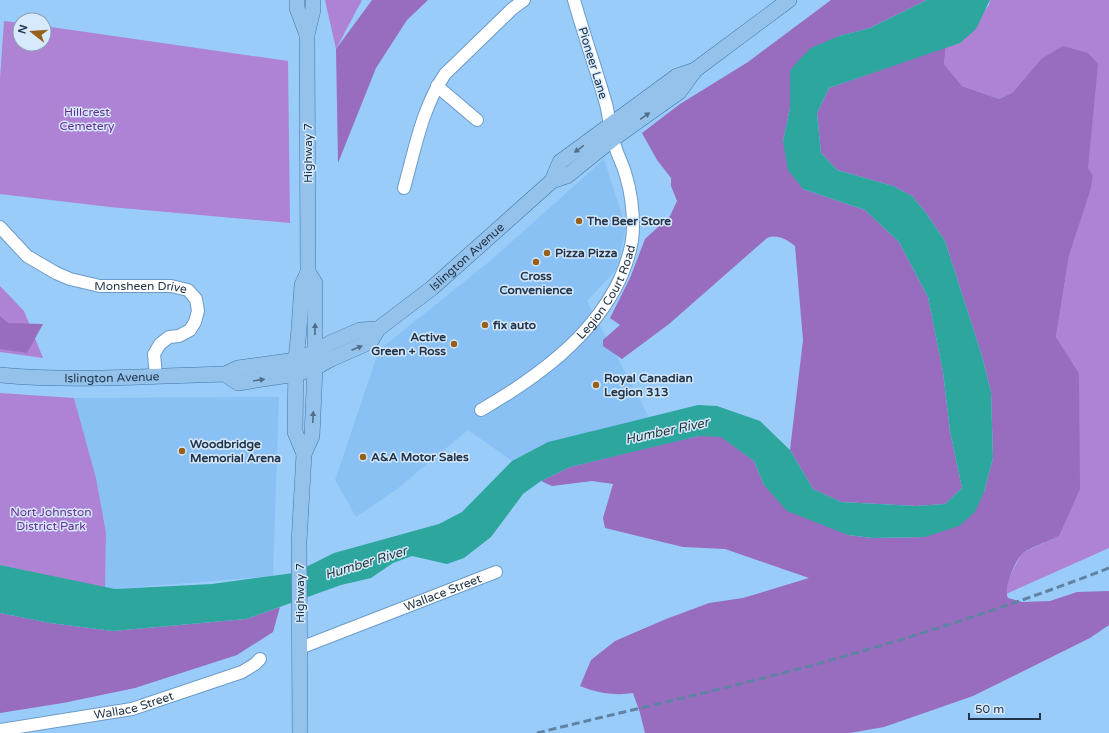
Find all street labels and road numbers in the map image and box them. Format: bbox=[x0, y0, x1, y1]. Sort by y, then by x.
street label: Pioneer Lane bbox=[575, 25, 611, 101]
street label: Highway 7 bbox=[301, 123, 315, 183]
street label: Islington Avenue bbox=[427, 220, 507, 294]
street label: Legion Court Road bbox=[574, 244, 638, 342]
street label: Monsheen Drive bbox=[94, 279, 188, 297]
street label: Islington Avenue bbox=[64, 369, 160, 385]
street label: Highway 7 bbox=[293, 563, 307, 623]
street label: Wallace Street bbox=[402, 571, 484, 614]
street label: Wallace Street bbox=[93, 688, 176, 722]

